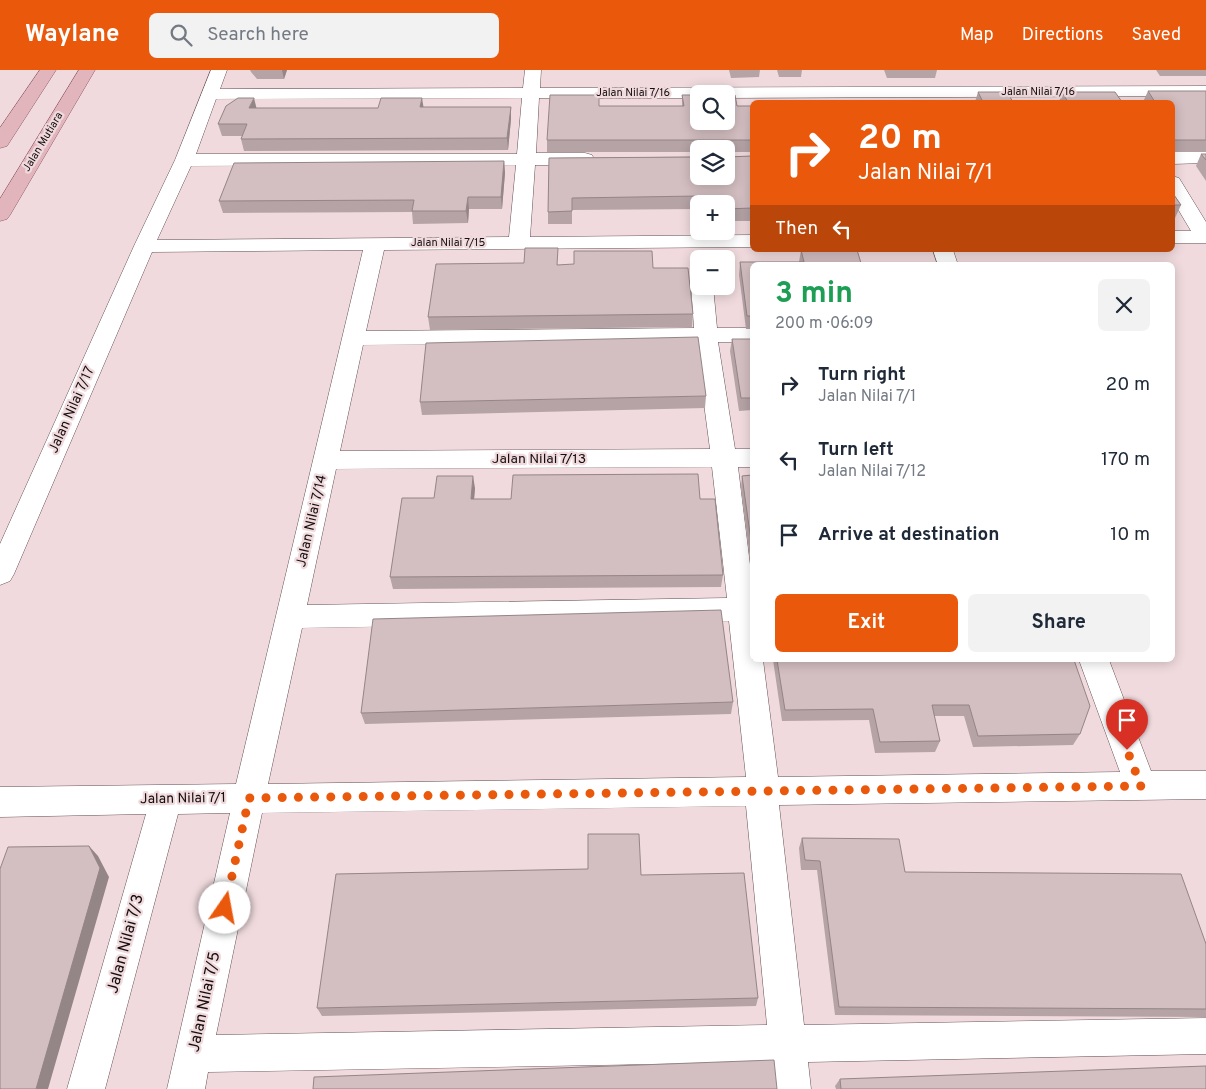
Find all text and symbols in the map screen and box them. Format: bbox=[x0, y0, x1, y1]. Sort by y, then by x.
search box bbox=[149, 13, 499, 58]
text: Waylane bbox=[25, 20, 119, 50]
icon: search bbox=[167, 21, 195, 49]
text: Search here bbox=[207, 23, 309, 47]
text: Map bbox=[960, 24, 994, 47]
text: Directions bbox=[1022, 24, 1104, 47]
text: Saved bbox=[1132, 24, 1181, 47]
map controls bbox=[690, 85, 735, 295]
button: search bbox=[690, 85, 735, 130]
street label: Jalan Nilai 7/16 bbox=[1001, 85, 1075, 99]
street label: Jalan Nilai 7/16 bbox=[596, 86, 670, 100]
street label: Jalan Mutiara bbox=[20, 110, 66, 174]
text: 20 m bbox=[858, 117, 942, 161]
icon: right bbox=[775, 120, 840, 185]
button: layers bbox=[690, 140, 735, 185]
text: Jalan Nilai 7/1 bbox=[858, 160, 993, 187]
button: + bbox=[690, 195, 735, 240]
icon: left bbox=[828, 215, 856, 243]
text: Then bbox=[775, 217, 818, 241]
street label: Jalan Nilai 7/15 bbox=[411, 236, 485, 250]
button: − bbox=[690, 250, 735, 295]
text: 3 min bbox=[775, 276, 853, 313]
button: close bbox=[1098, 279, 1150, 331]
text: 200 m · 06:09 bbox=[775, 314, 873, 334]
text: Turn right bbox=[818, 363, 906, 387]
street label: Jalan Nilai 7/17 bbox=[45, 364, 99, 456]
icon: right bbox=[775, 371, 803, 399]
text: 20 m bbox=[1106, 373, 1150, 397]
text: Jalan Nilai 7/1 bbox=[818, 387, 916, 407]
text: Turn left bbox=[818, 438, 894, 462]
icon: left bbox=[775, 446, 803, 474]
text: 170 m bbox=[1101, 448, 1150, 472]
street label: Jalan Nilai 7/13 bbox=[492, 451, 586, 468]
text: Jalan Nilai 7/12 bbox=[818, 462, 926, 482]
street label: Jalan Nilai 7/14 bbox=[293, 473, 331, 569]
icon: arrive bbox=[775, 521, 803, 549]
text: Arrive at destination bbox=[818, 523, 999, 547]
text: 10 m bbox=[1110, 523, 1150, 547]
button: Exit bbox=[775, 594, 958, 652]
button: Share bbox=[968, 594, 1150, 652]
pin bbox=[1106, 699, 1148, 750]
icon: arrive bbox=[1113, 706, 1141, 734]
street label: Jalan Nilai 7/1 bbox=[140, 790, 226, 808]
position arrow bbox=[198, 881, 250, 933]
street label: Jalan Nilai 7/3 bbox=[103, 892, 149, 996]
street label: Jalan Nilai 7/5 bbox=[185, 950, 225, 1054]

